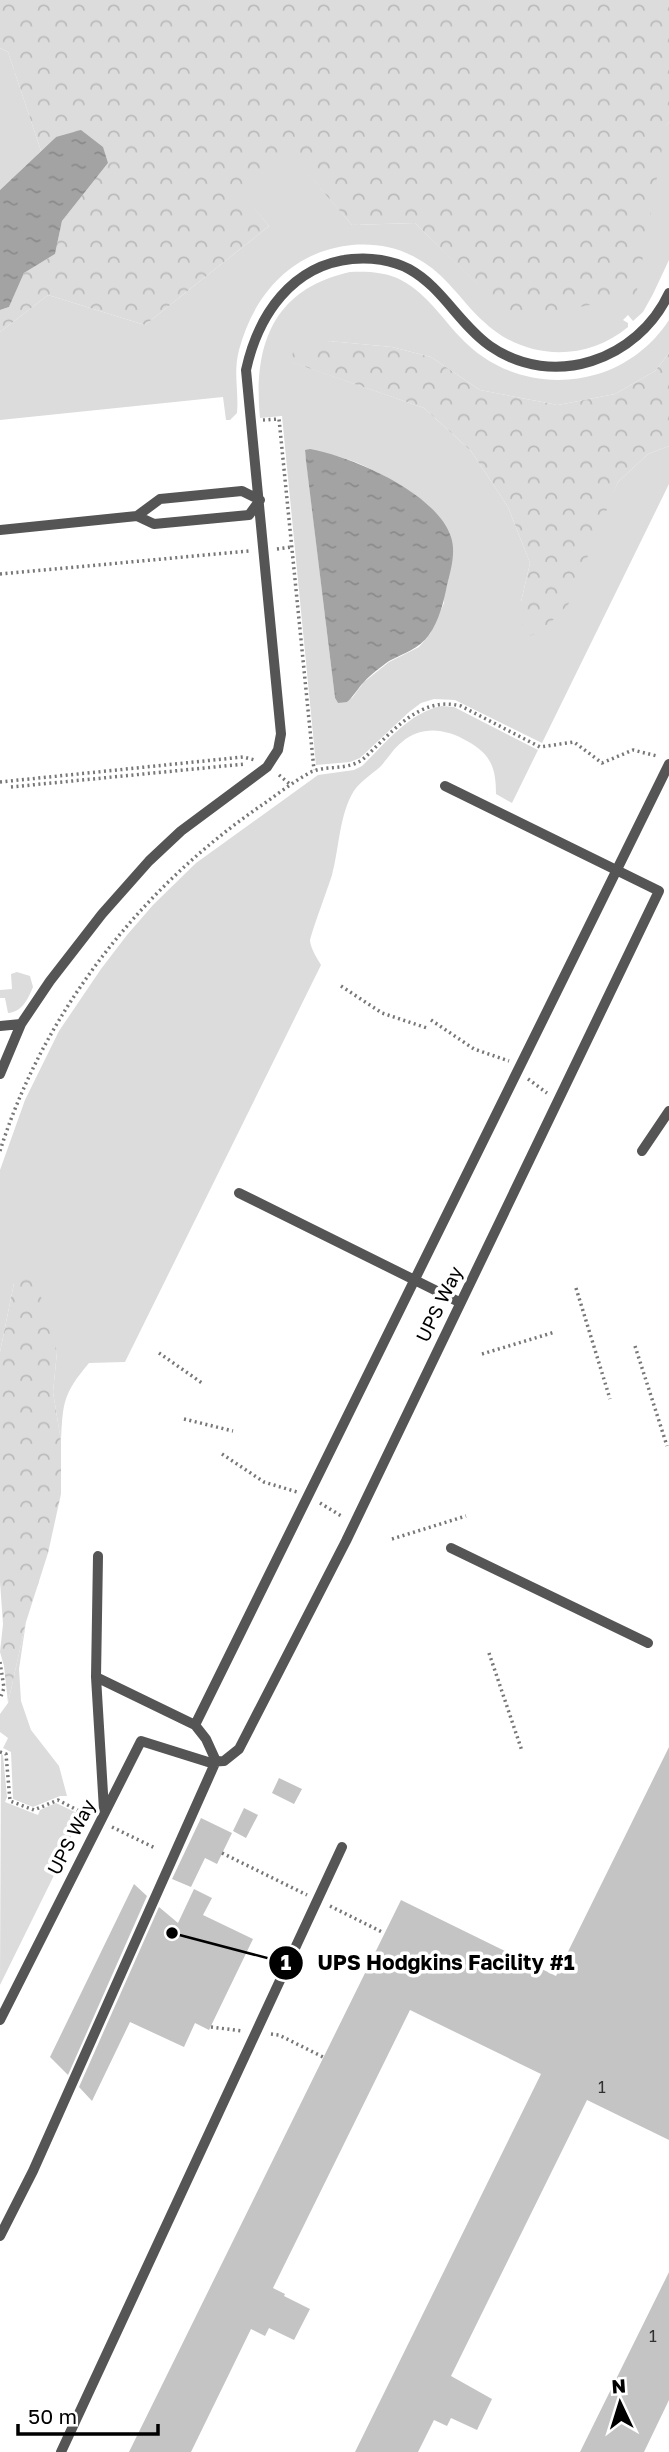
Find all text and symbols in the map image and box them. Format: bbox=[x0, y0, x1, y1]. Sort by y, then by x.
street label: UPS Way bbox=[410, 1262, 467, 1346]
street label: UPS Way bbox=[42, 1795, 100, 1878]
callout: UPS Hodgkins Facility #1 bbox=[269, 1942, 589, 1984]
text: 1 bbox=[281, 1949, 292, 1975]
text: UPS Hodgkins Facility #1 bbox=[317, 1949, 575, 1975]
house number: 1 bbox=[598, 2077, 606, 2097]
house number: 1 bbox=[649, 2326, 657, 2346]
north arrow bbox=[585, 2368, 655, 2438]
text: N bbox=[611, 2374, 627, 2398]
scale bar bbox=[18, 2392, 158, 2436]
text: 50 m bbox=[28, 2403, 77, 2429]

